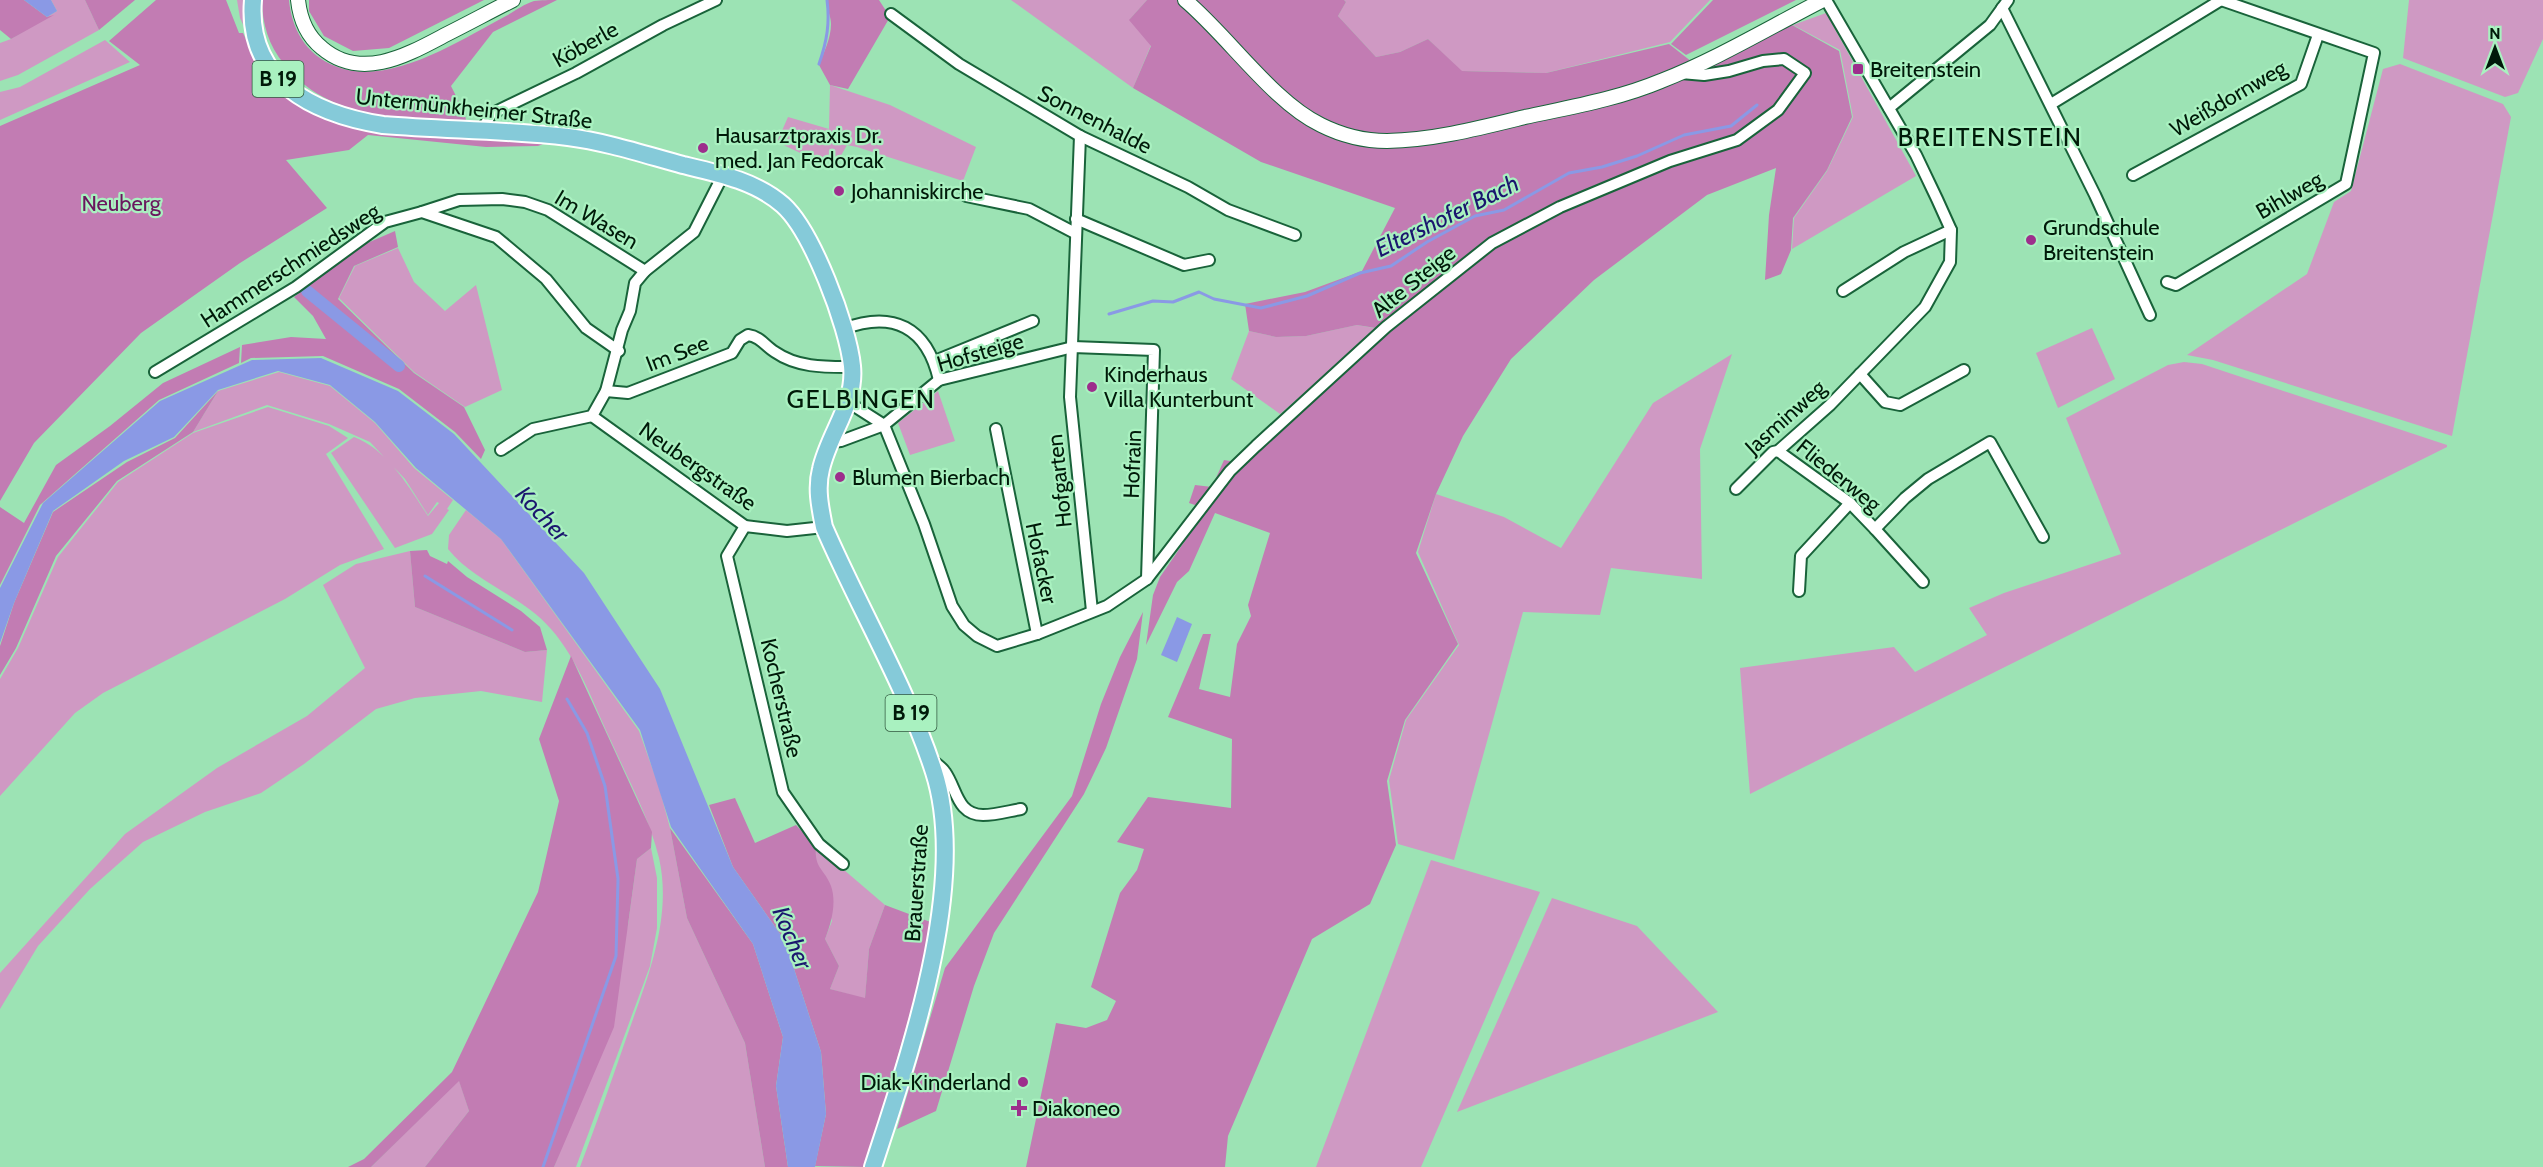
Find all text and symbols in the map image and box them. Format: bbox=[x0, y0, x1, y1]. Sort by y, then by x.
street label: Köberle bbox=[548, 16, 623, 73]
north arrow bbox=[2465, 18, 2525, 78]
text: N bbox=[2489, 24, 2501, 43]
street label: Weißdornweg bbox=[2165, 54, 2292, 143]
place label: Breitenstein bbox=[1870, 56, 1981, 83]
road number: B 19 bbox=[252, 61, 304, 97]
marker: Breitenstein bbox=[1851, 62, 1865, 76]
street label: Sonnenhalde bbox=[1033, 79, 1156, 160]
street label: Untermünkheimer Straße bbox=[354, 83, 594, 134]
district label: BREITENSTEIN bbox=[1897, 121, 2083, 153]
place label: Hausarztpraxis Dr. med. Jan Fedorcak bbox=[715, 122, 884, 174]
marker: Hausarztpraxis Dr. med. Jan Fedorcak bbox=[696, 141, 710, 155]
street label: Bihlweg bbox=[2251, 165, 2328, 225]
water label: Eltershofer Bach bbox=[1370, 168, 1523, 263]
place label: Johanniskirche bbox=[850, 178, 984, 205]
street label: Im Wasen bbox=[550, 184, 643, 255]
marker: Johanniskirche bbox=[832, 184, 846, 198]
park label: Neuberg bbox=[81, 190, 162, 217]
street label: Hammerschmiedsweg bbox=[196, 197, 386, 333]
place label: Grundschule Breitenstein bbox=[2043, 214, 2160, 266]
marker: Grundschule Breitenstein bbox=[2024, 233, 2038, 247]
street label: Alte Steige bbox=[1366, 239, 1461, 323]
street label: Hofsteige bbox=[934, 327, 1027, 378]
street label: Im See bbox=[642, 329, 712, 378]
place label: Kinderhaus Villa Kunterbunt bbox=[1104, 361, 1254, 413]
street label: Jasminweg bbox=[1739, 373, 1832, 461]
marker: Kinderhaus Villa Kunterbunt bbox=[1085, 380, 1099, 394]
district label: GELBINGEN bbox=[786, 383, 936, 415]
street label: Neubergstraße bbox=[634, 416, 762, 517]
street label: Hofrain bbox=[1118, 429, 1147, 499]
street label: Hofgarten bbox=[1041, 433, 1078, 529]
street label: Fliederweg bbox=[1791, 433, 1887, 518]
place label: Blumen Bierbach bbox=[852, 464, 1010, 491]
marker: Blumen Bierbach bbox=[833, 470, 847, 484]
water label: Kocher bbox=[510, 480, 576, 549]
street label: Hofacker bbox=[1020, 520, 1063, 606]
street label: Kocherstraße bbox=[755, 636, 808, 760]
road number: B 19 bbox=[886, 695, 936, 731]
street label: Brauerstraße bbox=[899, 823, 934, 943]
water label: Kocher bbox=[766, 902, 819, 975]
place label: Diak-Kinderland bbox=[860, 1069, 1011, 1096]
marker: Diak-Kinderland bbox=[1016, 1075, 1030, 1089]
place label: Diakoneo bbox=[1032, 1095, 1120, 1122]
marker: Diakoneo bbox=[1010, 1099, 1028, 1117]

